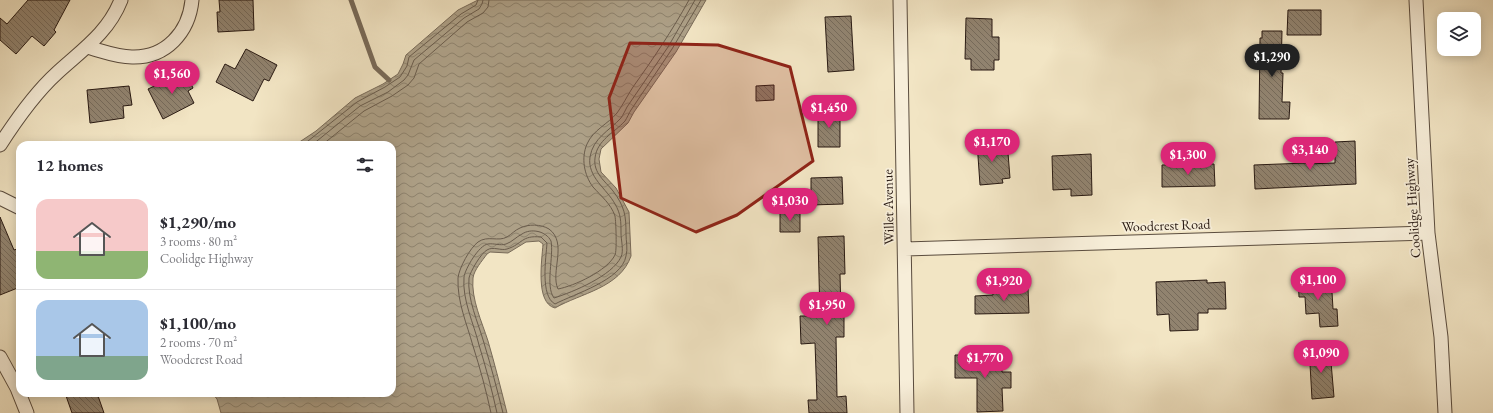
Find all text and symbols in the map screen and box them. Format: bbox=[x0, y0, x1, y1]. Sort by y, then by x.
map controls bbox=[1437, 12, 1481, 56]
button: layers bbox=[1437, 12, 1481, 56]
pin: $1,290 bbox=[1239, 44, 1305, 78]
text: $1,290 bbox=[1254, 48, 1290, 65]
pin: $1,560 bbox=[139, 61, 205, 95]
text: $1,560 bbox=[154, 65, 190, 82]
pin: $1,450 bbox=[796, 95, 862, 129]
text: $1,450 bbox=[811, 99, 847, 116]
pin: $1,170 bbox=[959, 129, 1025, 163]
text: $1,170 bbox=[974, 133, 1010, 150]
pin: $3,140 bbox=[1277, 137, 1343, 171]
text: $3,140 bbox=[1292, 141, 1328, 158]
pin: $1,300 bbox=[1155, 142, 1221, 176]
text: $1,300 bbox=[1170, 146, 1206, 163]
text: 12 homes bbox=[36, 154, 103, 176]
icon: filters bbox=[354, 154, 376, 176]
street label: Coolidge Highway bbox=[1399, 156, 1424, 259]
street label: Willet Avenue bbox=[878, 169, 898, 245]
pin: $1,030 bbox=[757, 188, 823, 222]
text: $1,030 bbox=[772, 192, 808, 209]
text: $1,290/mo bbox=[160, 211, 236, 233]
street label: Woodcrest Road bbox=[1121, 214, 1212, 236]
icon: home bbox=[68, 215, 116, 263]
text: 3 rooms · 80 m² bbox=[160, 233, 237, 250]
text: Coolidge Highway bbox=[160, 250, 253, 267]
pin: $1,100 bbox=[1285, 267, 1351, 301]
pin: $1,920 bbox=[971, 268, 1037, 302]
text: $1,100 bbox=[1300, 271, 1336, 288]
text: $1,920 bbox=[986, 272, 1022, 289]
pin: $1,950 bbox=[794, 292, 860, 326]
text: $1,950 bbox=[809, 296, 845, 313]
text: $1,100/mo bbox=[160, 312, 236, 334]
icon: home bbox=[68, 316, 116, 364]
text: 2 rooms · 70 m² bbox=[160, 334, 237, 351]
pin: $1,090 bbox=[1288, 340, 1354, 374]
text: $1,090 bbox=[1303, 344, 1339, 361]
pin: $1,770 bbox=[952, 345, 1018, 379]
text: $1,770 bbox=[967, 349, 1003, 366]
text: Woodcrest Road bbox=[160, 351, 243, 368]

